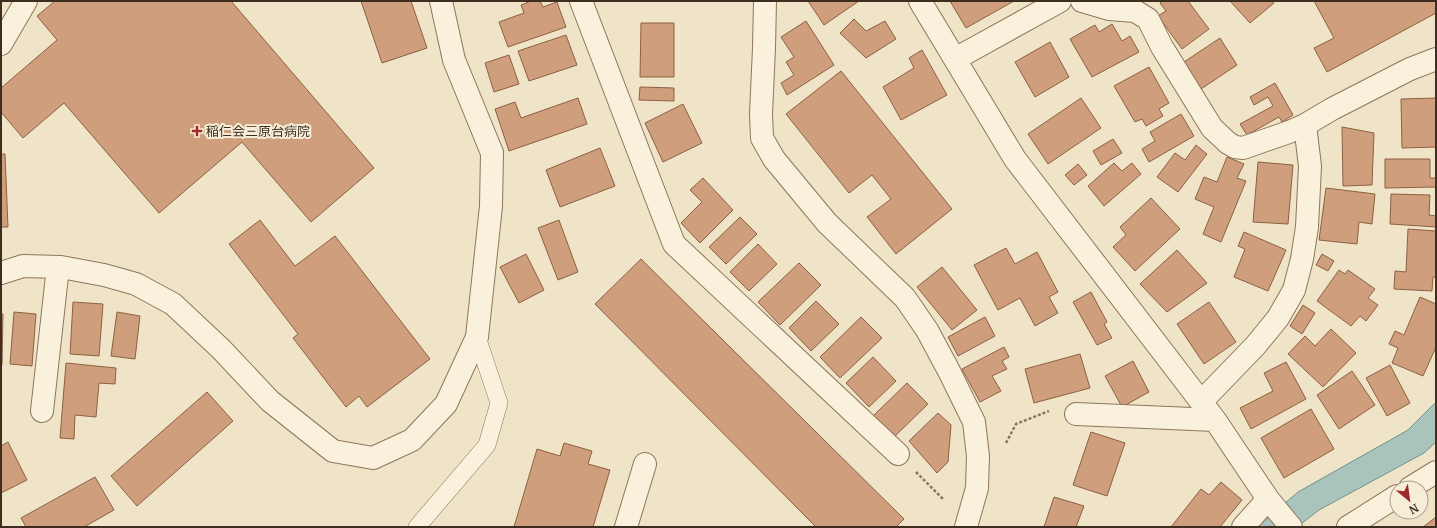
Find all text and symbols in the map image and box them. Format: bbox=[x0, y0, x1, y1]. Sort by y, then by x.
place label: 稲仁会三原台病院 bbox=[206, 123, 310, 140]
marker: 稲仁会三原台病院 bbox=[191, 125, 203, 137]
north arrow bbox=[1389, 480, 1429, 520]
text: N bbox=[1406, 501, 1421, 517]

